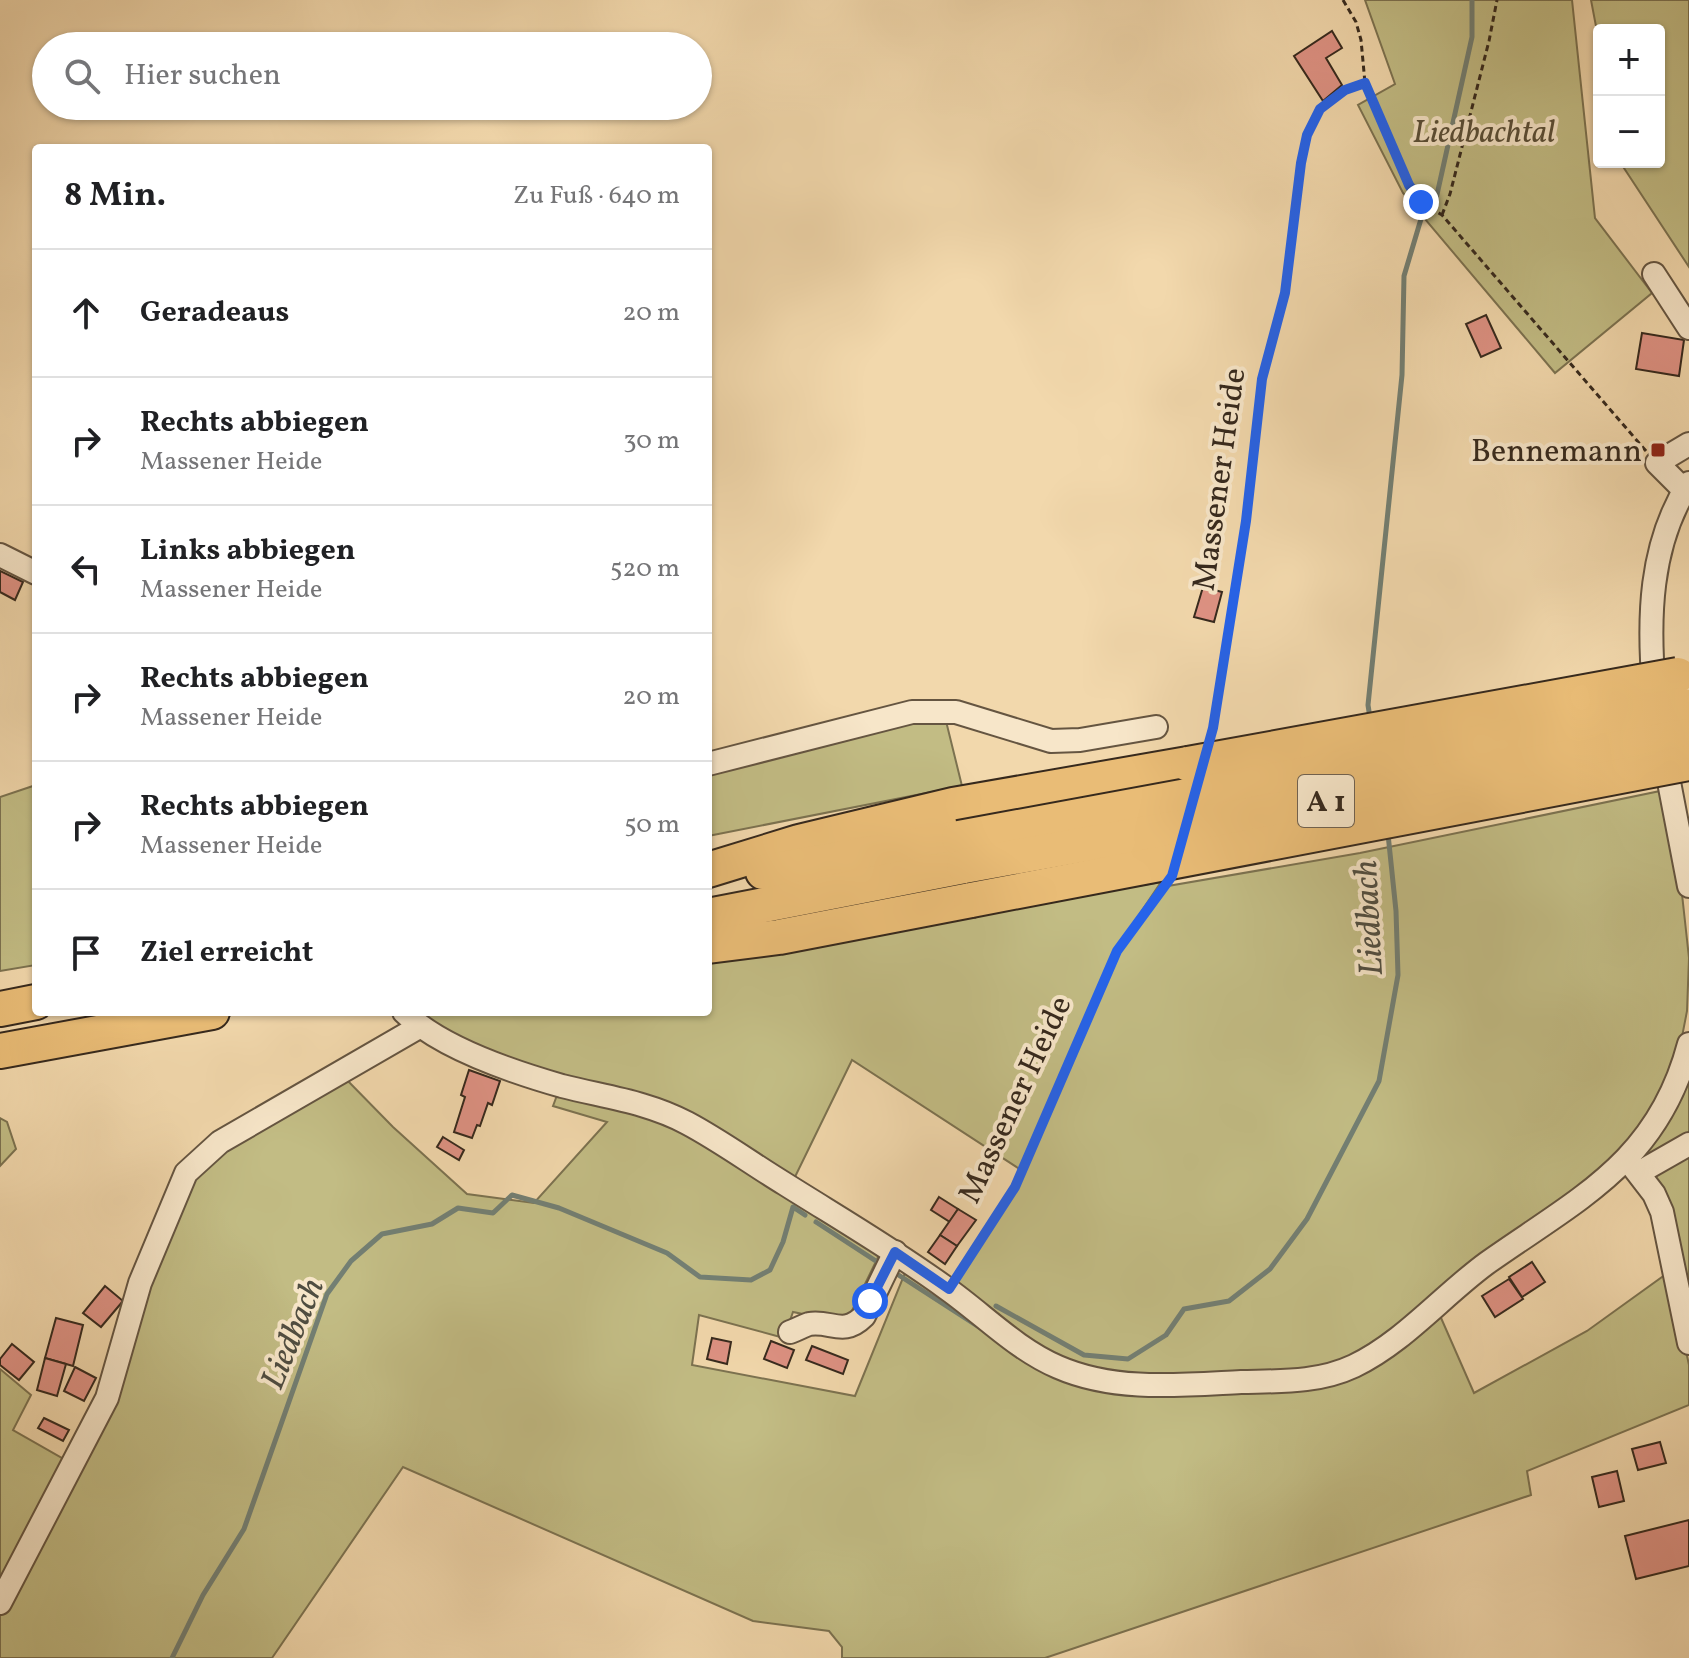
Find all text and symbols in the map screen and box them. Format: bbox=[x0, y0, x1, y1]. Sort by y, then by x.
map controls bbox=[1593, 24, 1665, 168]
button: + bbox=[1593, 24, 1665, 96]
search box bbox=[32, 32, 712, 120]
icon: search bbox=[60, 54, 104, 98]
text: Hier suchen bbox=[124, 55, 281, 97]
button: − bbox=[1593, 96, 1665, 168]
park label: Liedbachtal bbox=[1413, 112, 1555, 156]
text: 8 Min. bbox=[64, 173, 166, 220]
text: Zu Fuß · 640 m bbox=[513, 178, 680, 214]
route end bbox=[1403, 184, 1439, 220]
icon: ahead bbox=[64, 291, 108, 335]
text: Geradeaus bbox=[140, 292, 289, 334]
text: 20 m bbox=[622, 295, 680, 331]
street label: Massener Heide bbox=[1184, 365, 1258, 594]
text: Rechts abbiegen bbox=[140, 402, 369, 444]
icon: right bbox=[64, 419, 108, 463]
text: 30 m bbox=[623, 423, 680, 459]
place label: Bennemann bbox=[1471, 431, 1642, 475]
marker: Bennemann bbox=[1649, 441, 1667, 459]
text: Massener Heide bbox=[140, 444, 322, 480]
text: Links abbiegen bbox=[140, 530, 356, 572]
icon: left bbox=[64, 547, 108, 591]
text: 520 m bbox=[610, 551, 680, 587]
text: Massener Heide bbox=[140, 572, 322, 608]
text: Rechts abbiegen bbox=[140, 658, 369, 700]
icon: right bbox=[64, 675, 108, 719]
text: 20 m bbox=[622, 679, 680, 715]
text: Massener Heide bbox=[140, 700, 322, 736]
road number: A 1 bbox=[1298, 775, 1354, 827]
text: Rechts abbiegen bbox=[140, 786, 369, 828]
icon: right bbox=[64, 803, 108, 847]
text: 50 m bbox=[624, 807, 680, 843]
text: Massener Heide bbox=[140, 828, 322, 864]
water label: Liedbach bbox=[1344, 859, 1397, 977]
icon: arrive bbox=[64, 931, 108, 975]
text: Ziel erreicht bbox=[140, 932, 313, 974]
street label: Massener Heide bbox=[949, 989, 1084, 1211]
water label: Liedbach bbox=[251, 1272, 338, 1397]
route start bbox=[852, 1283, 888, 1319]

